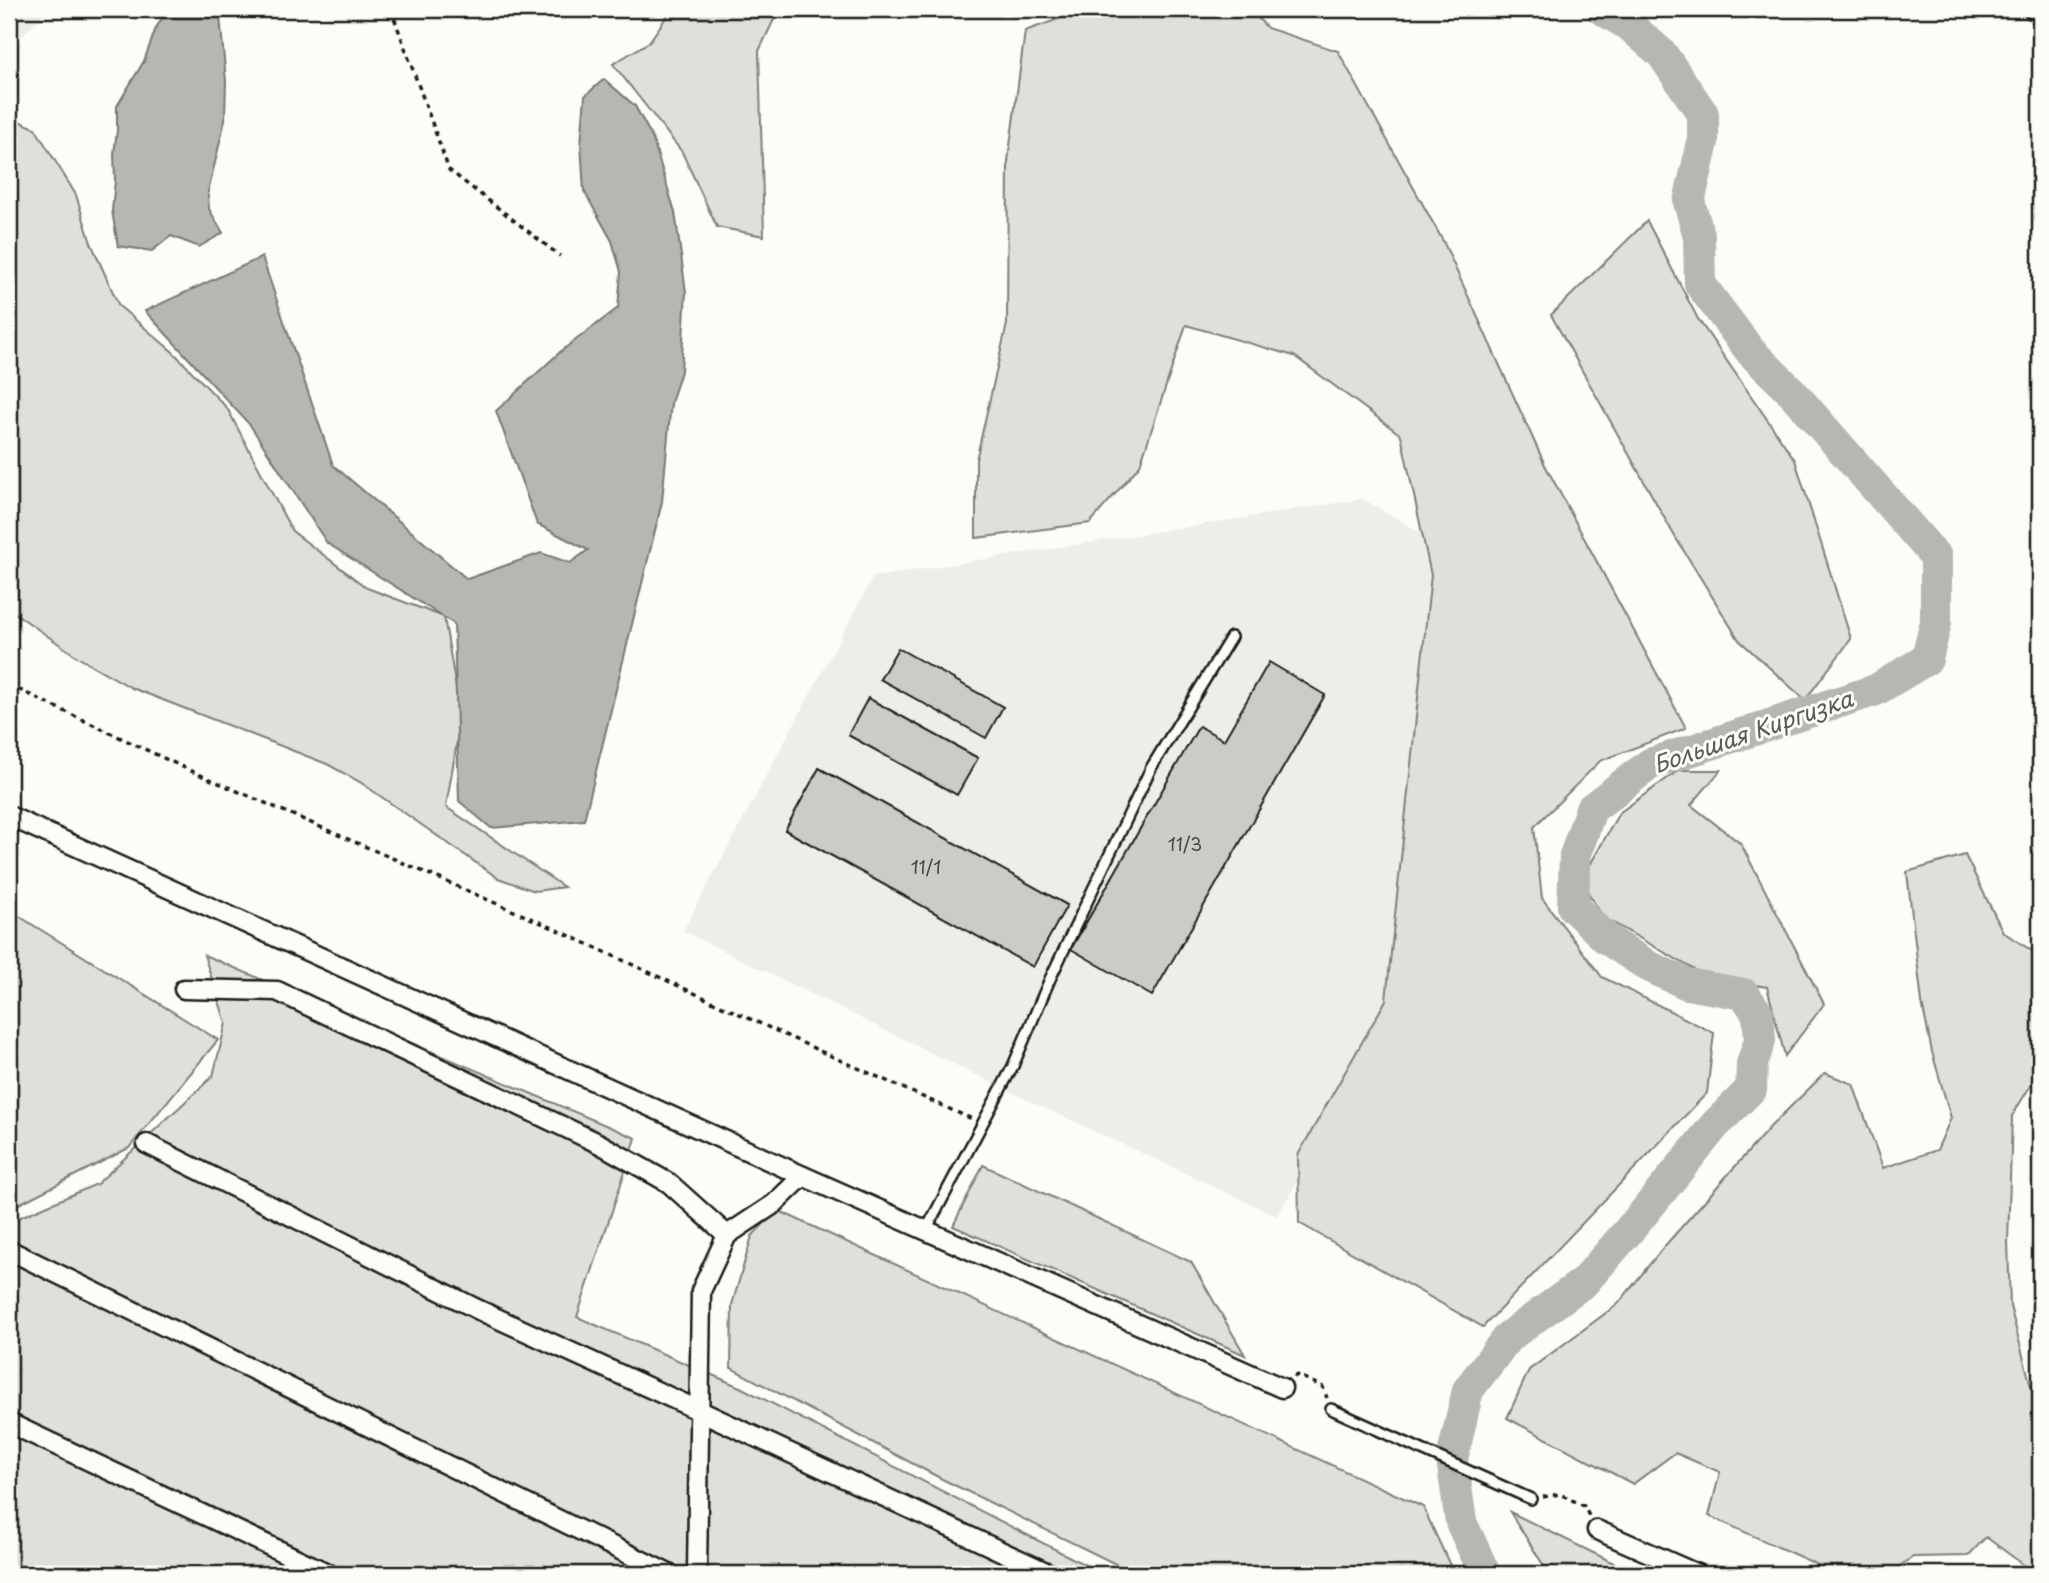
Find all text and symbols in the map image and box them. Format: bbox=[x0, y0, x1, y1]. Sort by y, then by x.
water label: Большая Киргизка bbox=[1648, 680, 1858, 781]
house number: 11/3 bbox=[1168, 830, 1202, 857]
house number: 11/1 bbox=[911, 853, 941, 880]

